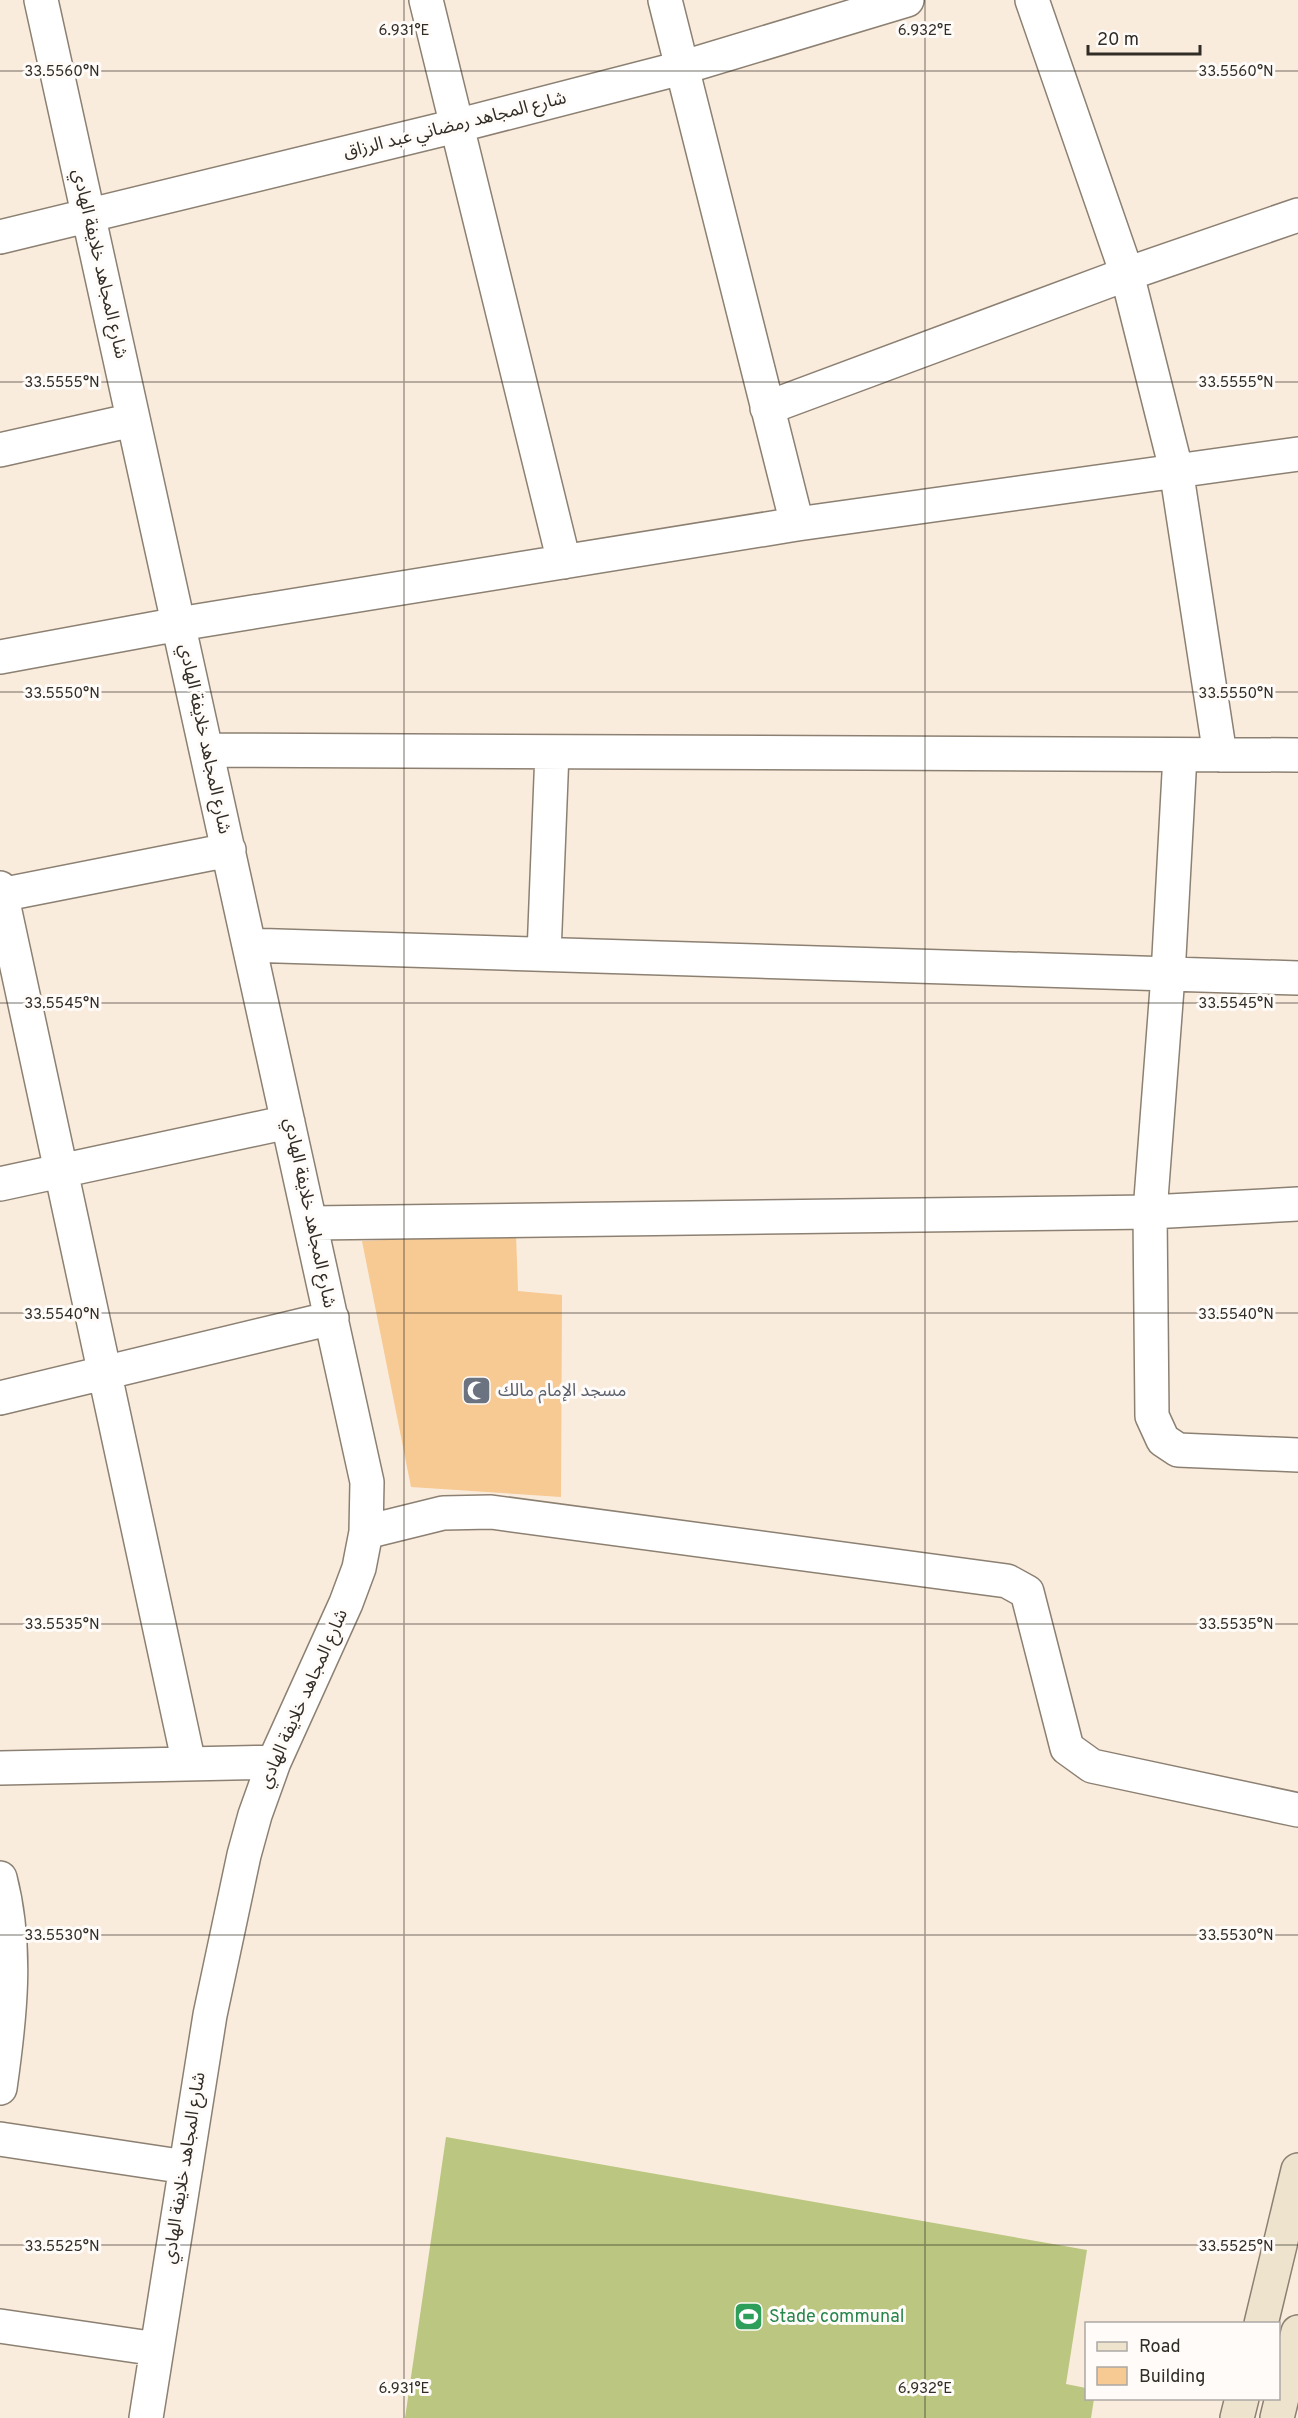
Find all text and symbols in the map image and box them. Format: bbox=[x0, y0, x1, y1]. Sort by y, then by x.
scale bar bbox=[1088, 18, 1200, 56]
text: 6.931°E bbox=[379, 22, 430, 41]
text: 6.932°E bbox=[898, 22, 952, 41]
text: 20 m bbox=[1097, 29, 1139, 52]
text: 33.5560°N bbox=[24, 63, 100, 82]
text: 33.5560°N bbox=[1198, 63, 1274, 82]
street label: شارع المجاهد رمضاني عبد الرزاق bbox=[341, 87, 569, 166]
street label: شارع المجاهد خلايفة الهادي bbox=[65, 167, 132, 361]
text: 33.5555°N bbox=[24, 374, 100, 393]
text: 33.5555°N bbox=[1198, 374, 1274, 393]
street label: شارع المجاهد خلايفة الهادي bbox=[172, 642, 235, 836]
text: 33.5550°N bbox=[24, 685, 100, 704]
text: 33.5550°N bbox=[1198, 685, 1274, 704]
text: 33.5545°N bbox=[24, 995, 100, 1014]
text: 33.5545°N bbox=[1198, 995, 1274, 1014]
street label: شارع المجاهد خلايفة الهادي bbox=[277, 1116, 340, 1310]
text: 33.5540°N bbox=[24, 1306, 100, 1325]
text: 33.5540°N bbox=[1198, 1306, 1274, 1325]
mosque icon: مسجد الإمام مالك bbox=[461, 1375, 493, 1407]
place label: مسجد الإمام مالك bbox=[498, 1380, 626, 1404]
street label: شارع المجاهد خلايفة الهادي bbox=[254, 1606, 355, 1793]
text: 33.5535°N bbox=[24, 1616, 100, 1635]
text: 33.5535°N bbox=[1198, 1616, 1274, 1635]
text: 33.5530°N bbox=[24, 1927, 100, 1946]
text: 33.5530°N bbox=[1198, 1927, 1274, 1946]
street label: شارع المجاهد خلايفة الهادي bbox=[158, 2071, 213, 2266]
text: 33.5525°N bbox=[24, 2238, 100, 2257]
text: 33.5525°N bbox=[1198, 2238, 1274, 2257]
sports icon: Stade communal bbox=[732, 2301, 764, 2333]
place label: Stade communal bbox=[769, 2306, 905, 2329]
legend bbox=[1085, 2322, 1280, 2400]
text: Road bbox=[1139, 2336, 1181, 2359]
text: Building bbox=[1139, 2366, 1205, 2389]
text: 6.931°E bbox=[379, 2380, 430, 2399]
text: 6.932°E bbox=[898, 2380, 952, 2399]

